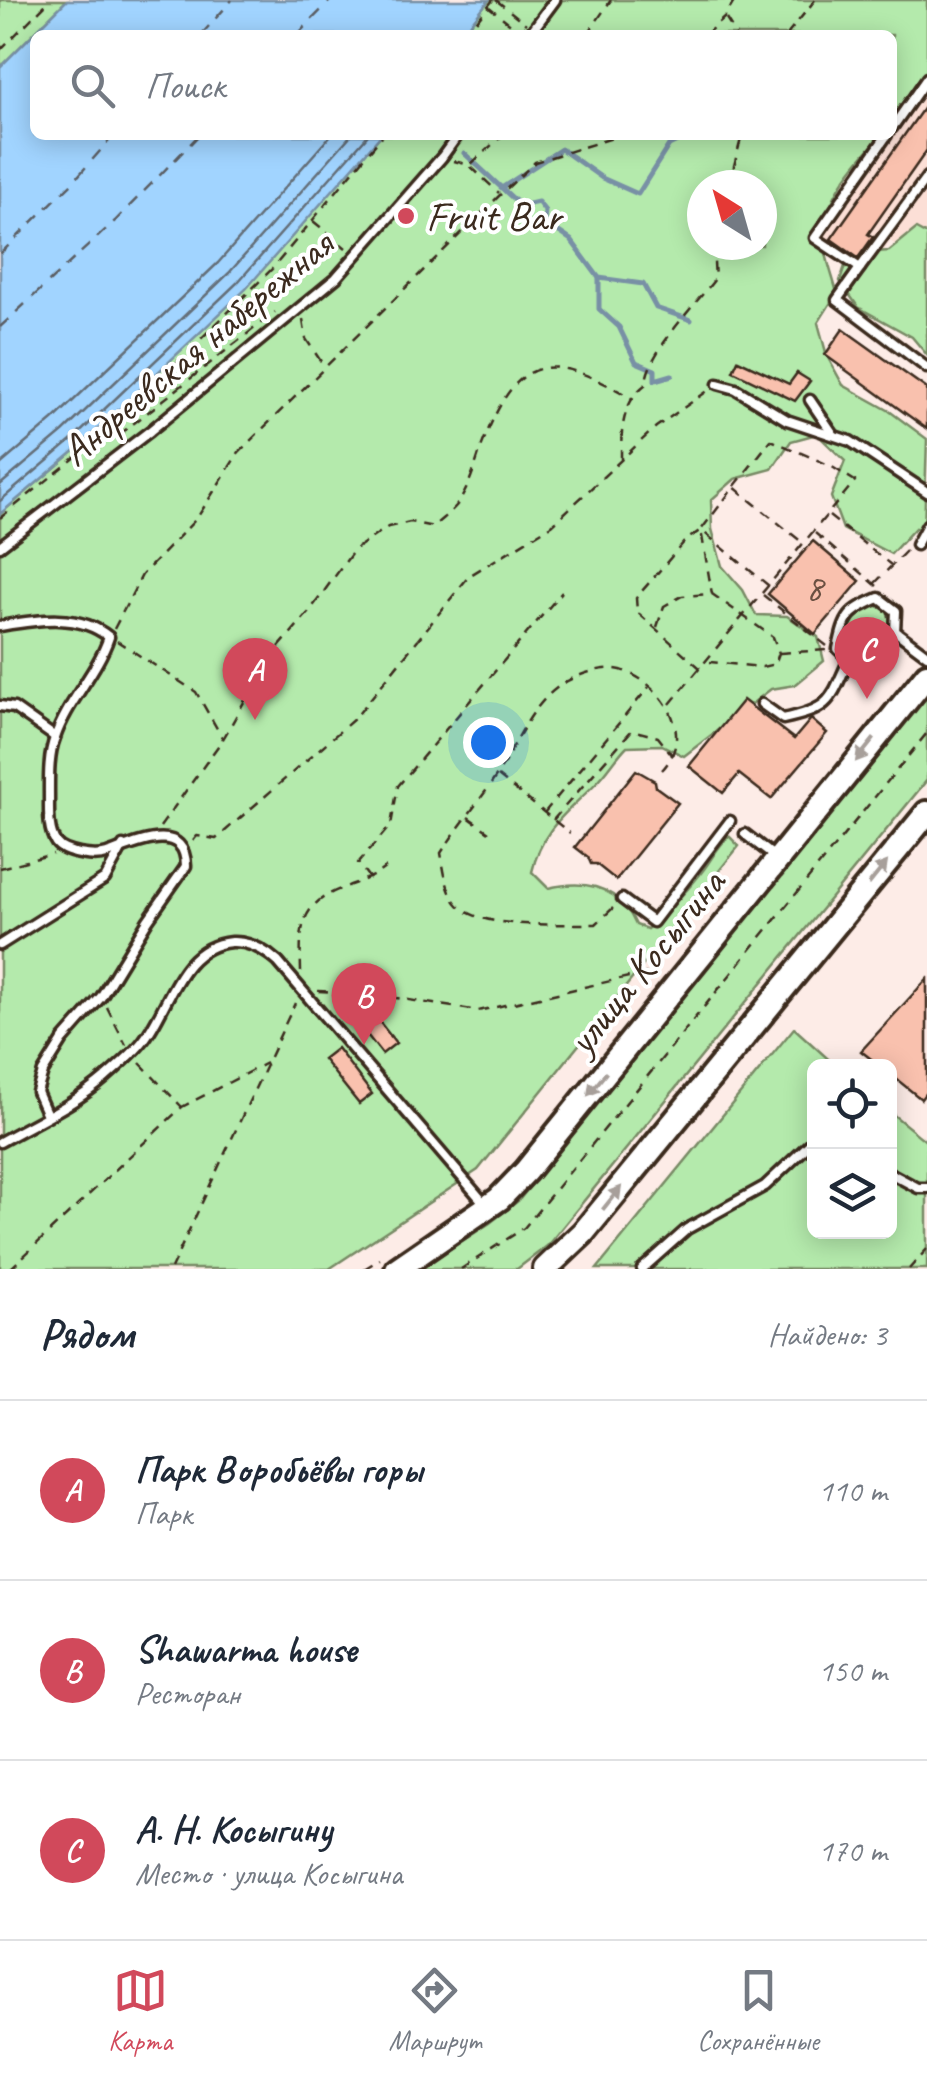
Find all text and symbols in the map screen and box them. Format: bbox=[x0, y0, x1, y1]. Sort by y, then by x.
search box bbox=[30, 30, 897, 140]
icon: search bbox=[65, 58, 120, 113]
text: Поиск bbox=[145, 62, 225, 109]
north arrow bbox=[687, 170, 777, 260]
place label: Fruit Bar bbox=[426, 190, 564, 243]
marker: Fruit Bar bbox=[395, 205, 417, 227]
street label: Андреевская набережная bbox=[50, 217, 346, 477]
house number: 8 bbox=[805, 564, 826, 611]
pin: C bbox=[834, 616, 900, 699]
pin: A bbox=[222, 638, 288, 720]
your location bbox=[463, 717, 514, 768]
one-way arrow bbox=[855, 738, 876, 763]
street label: улица Косыгина bbox=[553, 856, 739, 1068]
one-way arrow bbox=[867, 860, 888, 885]
pin: B bbox=[332, 962, 396, 1045]
map controls bbox=[807, 1059, 897, 1239]
button: locate bbox=[807, 1059, 897, 1149]
one-way arrow bbox=[587, 1071, 608, 1096]
button: layers bbox=[807, 1149, 897, 1239]
one-way arrow bbox=[601, 1186, 622, 1211]
text: Рядом bbox=[40, 1308, 134, 1361]
text: Найдено: 3 bbox=[768, 1314, 887, 1355]
text: Парк Воробьёвы горы bbox=[135, 1446, 423, 1493]
text: A bbox=[64, 1470, 81, 1511]
text: 110 m bbox=[818, 1470, 887, 1511]
text: Парк bbox=[135, 1493, 192, 1534]
text: Shawarma house bbox=[135, 1626, 357, 1673]
text: B bbox=[64, 1650, 81, 1691]
text: 150 m bbox=[818, 1650, 887, 1691]
text: Ресторан bbox=[135, 1673, 240, 1714]
text: А. Н. Косыгину bbox=[135, 1806, 333, 1853]
text: C bbox=[65, 1830, 80, 1871]
text: 170 m bbox=[818, 1830, 887, 1871]
text: Место · улица Косыгина bbox=[135, 1853, 402, 1894]
tab: Карта bbox=[108, 1963, 172, 2058]
tab: Маршрут bbox=[389, 1963, 481, 2058]
tab: Сохранённые bbox=[697, 1963, 819, 2058]

